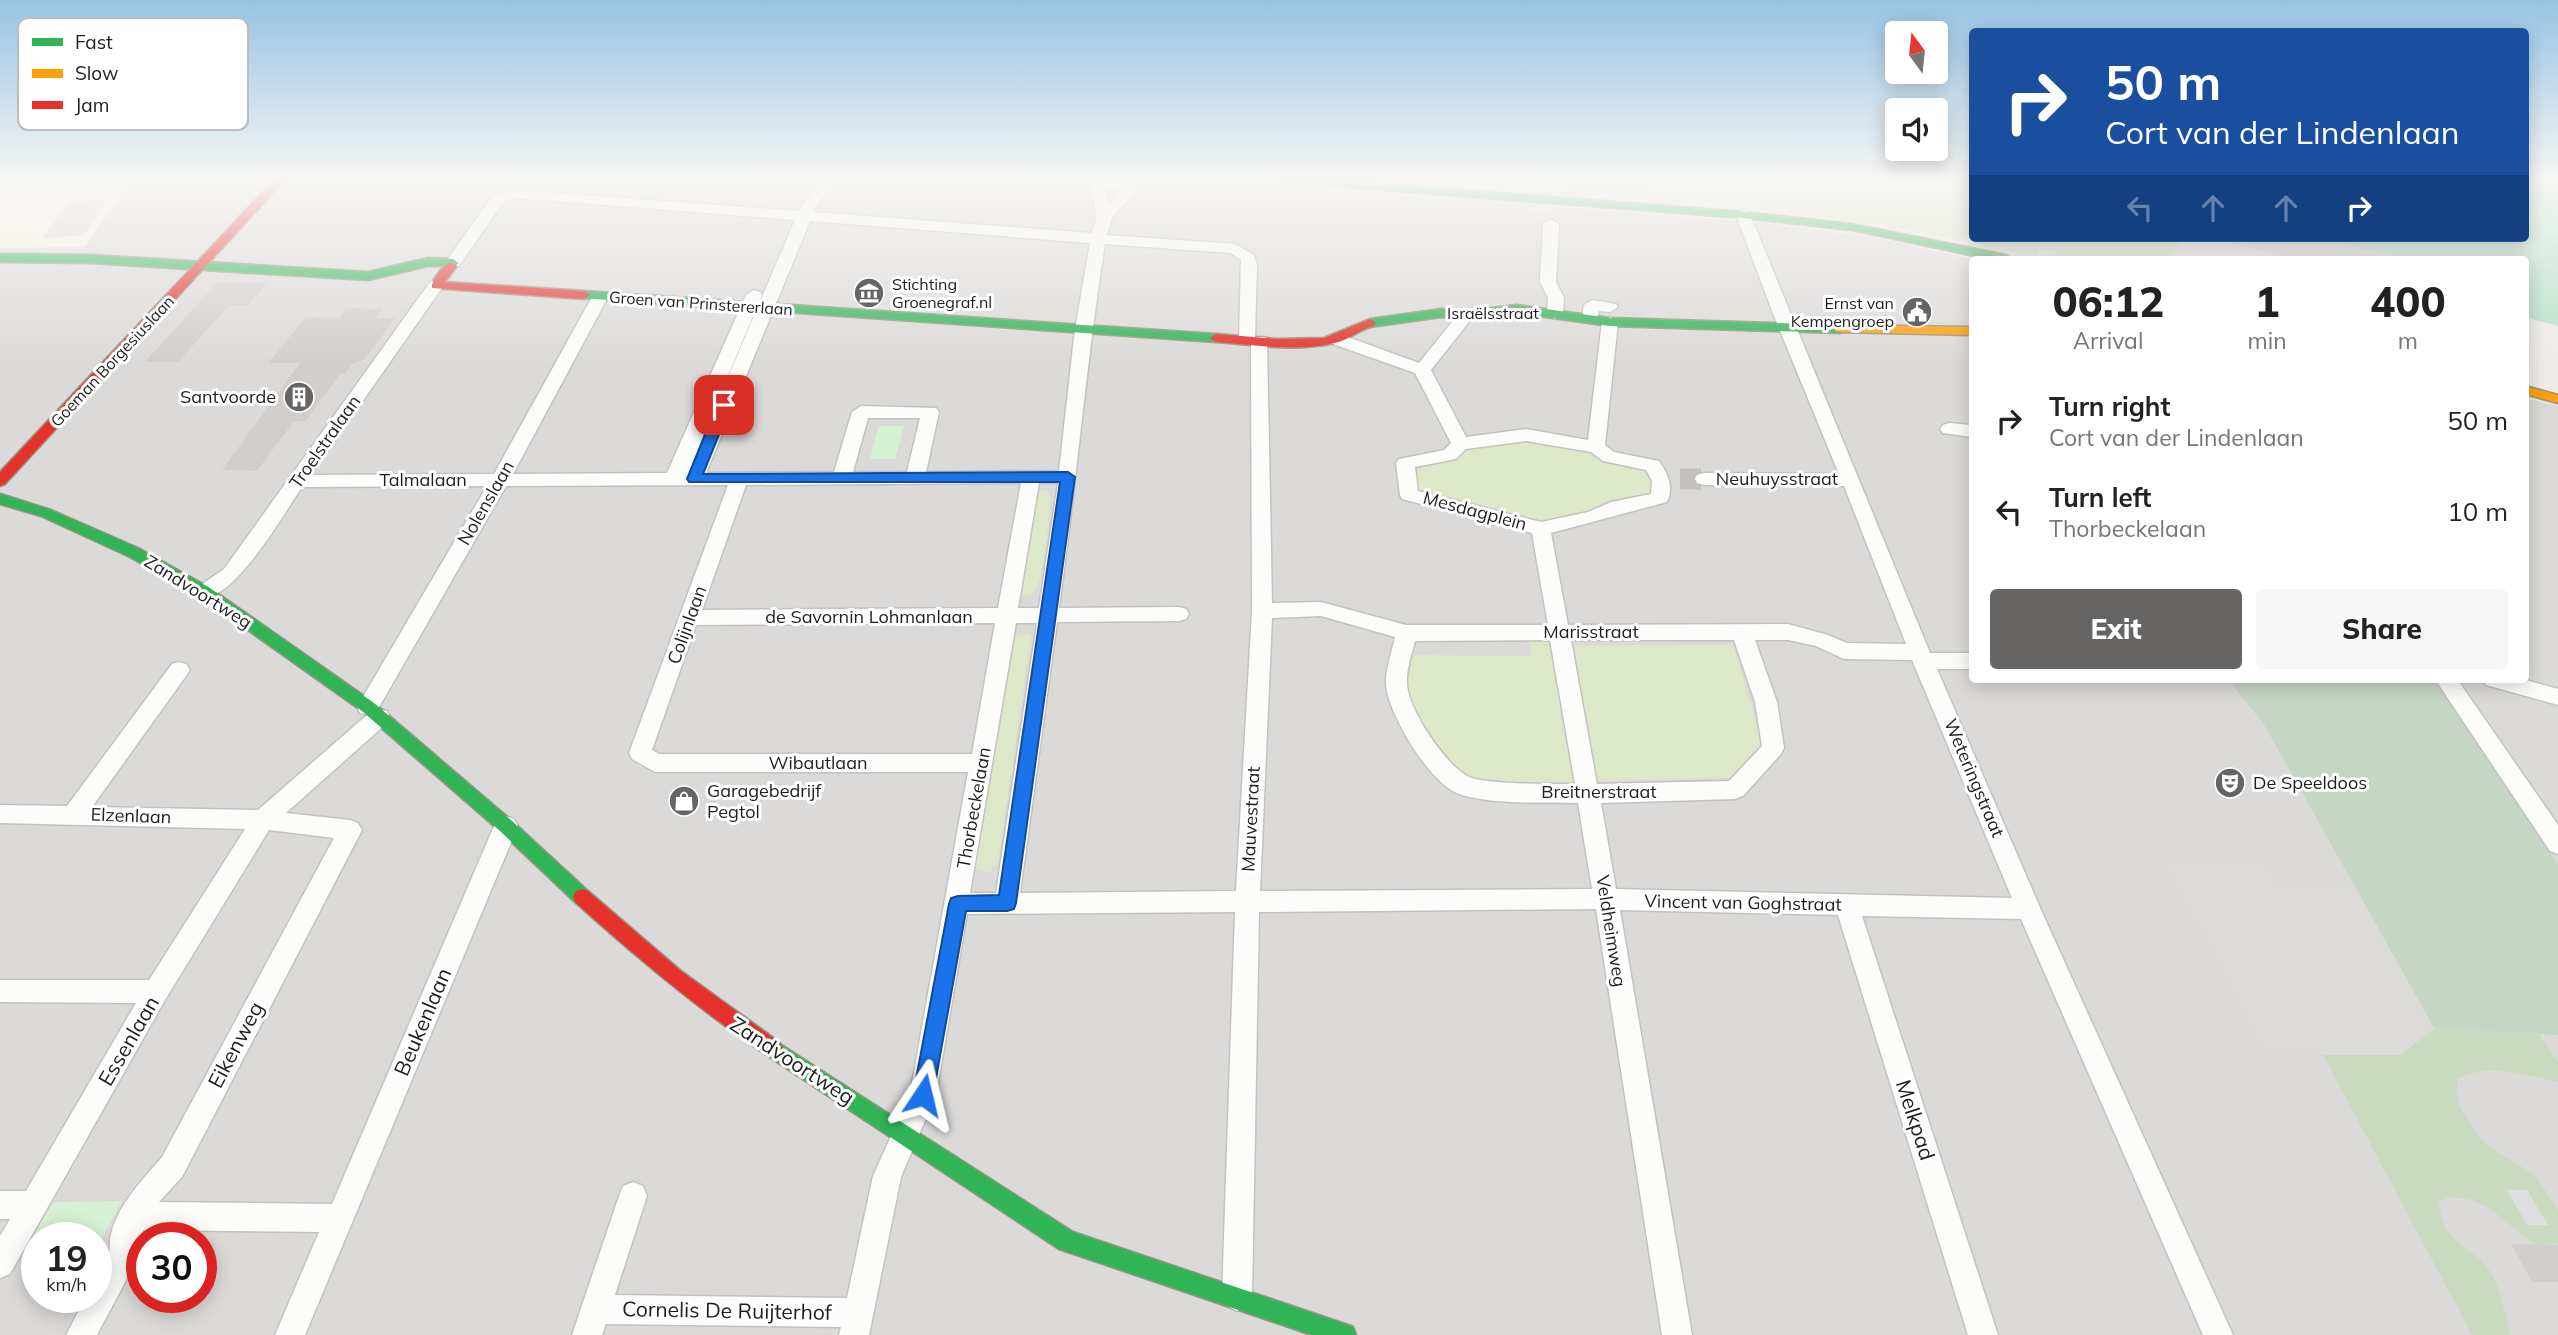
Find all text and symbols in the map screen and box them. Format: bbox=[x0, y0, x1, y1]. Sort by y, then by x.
legend bbox=[18, 18, 248, 130]
north arrow bbox=[1885, 21, 1948, 84]
map controls bbox=[1885, 21, 1948, 161]
text: Fast bbox=[75, 30, 113, 54]
text: 50 m bbox=[2105, 51, 2221, 112]
icon: right bbox=[1990, 56, 2081, 147]
text: Slow bbox=[75, 61, 119, 85]
text: Jam bbox=[75, 93, 109, 117]
button: sound bbox=[1885, 98, 1948, 161]
text: Cort van der Lindenlaan bbox=[2105, 112, 2460, 152]
icon: left bbox=[2121, 189, 2159, 227]
icon: ahead bbox=[2194, 189, 2232, 227]
icon: ahead bbox=[2267, 189, 2305, 227]
icon: right bbox=[2340, 189, 2378, 227]
place label: Stichting Groenegraf.nl bbox=[892, 274, 992, 312]
text: 06:12 bbox=[2052, 275, 2164, 328]
text: 1 bbox=[2254, 275, 2280, 328]
text: 400 bbox=[2370, 275, 2446, 328]
museum icon: Stichting Groenegraf.nl bbox=[852, 276, 886, 310]
street label: Groen van Prinstererlaan bbox=[608, 287, 794, 319]
street label: Goeman Borgesiuslaan bbox=[46, 291, 178, 431]
place label: Ernst van Kempengroep bbox=[1791, 293, 1894, 331]
public building icon: Ernst van Kempengroep bbox=[1900, 295, 1934, 329]
street label: Israëlsstraat bbox=[1447, 303, 1539, 323]
text: Arrival bbox=[2073, 326, 2143, 355]
text: min bbox=[2247, 326, 2287, 355]
text: m bbox=[2398, 326, 2418, 355]
pin bbox=[694, 375, 754, 435]
building icon: Santvoorde bbox=[282, 380, 316, 414]
place label: Santvoorde bbox=[180, 385, 276, 408]
icon: arrive bbox=[705, 386, 743, 424]
street label: Troelstralaan bbox=[284, 390, 365, 493]
text: Turn right bbox=[2049, 390, 2170, 423]
icon: right bbox=[1990, 402, 2028, 440]
text: 50 m bbox=[2447, 404, 2508, 437]
text: Cort van der Lindenlaan bbox=[2049, 423, 2304, 452]
street label: Nolenslaan bbox=[452, 456, 519, 549]
street label: Neuhuysstraat bbox=[1716, 467, 1838, 490]
street label: Talmalaan bbox=[379, 468, 467, 491]
text: Turn left bbox=[2049, 481, 2151, 514]
street label: Mesdagplein bbox=[1421, 486, 1529, 535]
icon: left bbox=[1990, 493, 2028, 531]
text: 10 m bbox=[2447, 495, 2508, 528]
text: Thorbeckelaan bbox=[2049, 514, 2206, 543]
street label: Zandvoortweg bbox=[140, 549, 256, 634]
street label: Colijnlaan bbox=[662, 582, 711, 667]
button: Exit bbox=[1990, 589, 2242, 669]
button: Share bbox=[2256, 589, 2508, 669]
street label: de Savornin Lohmanlaan bbox=[765, 605, 973, 628]
street label: Marisstraat bbox=[1543, 620, 1639, 643]
street label: Weteringstraat bbox=[1939, 715, 2010, 840]
street label: Thorbeckelaan bbox=[952, 745, 996, 870]
street label: Wibautlaan bbox=[768, 751, 868, 774]
street label: Mauvestraat bbox=[1236, 766, 1265, 872]
theatre icon: De Speeldoos bbox=[2213, 766, 2247, 800]
place label: De Speeldoos bbox=[2253, 771, 2367, 794]
place label: Garagebedrijf Pegtol bbox=[707, 779, 822, 823]
street label: Breitnerstraat bbox=[1541, 780, 1657, 803]
shop icon: Garagebedrijf Pegtol bbox=[667, 784, 701, 818]
street label: Elzenlaan bbox=[90, 803, 172, 828]
street label: Veldheimweg bbox=[1591, 873, 1632, 988]
street label: Vincent van Goghstraat bbox=[1644, 889, 1842, 916]
street label: Beukenlaan bbox=[388, 964, 456, 1079]
street label: Essenlaan bbox=[92, 991, 164, 1090]
street label: Eikenweg bbox=[202, 997, 269, 1092]
street label: Zandvoortweg bbox=[726, 1010, 859, 1110]
position arrow bbox=[886, 1058, 960, 1132]
street label: Melkpad bbox=[1891, 1076, 1941, 1163]
speed limit sign: 30 bbox=[126, 1222, 217, 1313]
text: 19 bbox=[45, 1236, 88, 1280]
text: km/h bbox=[46, 1273, 87, 1296]
street label: Cornelis De Ruijterhof bbox=[622, 1295, 833, 1325]

